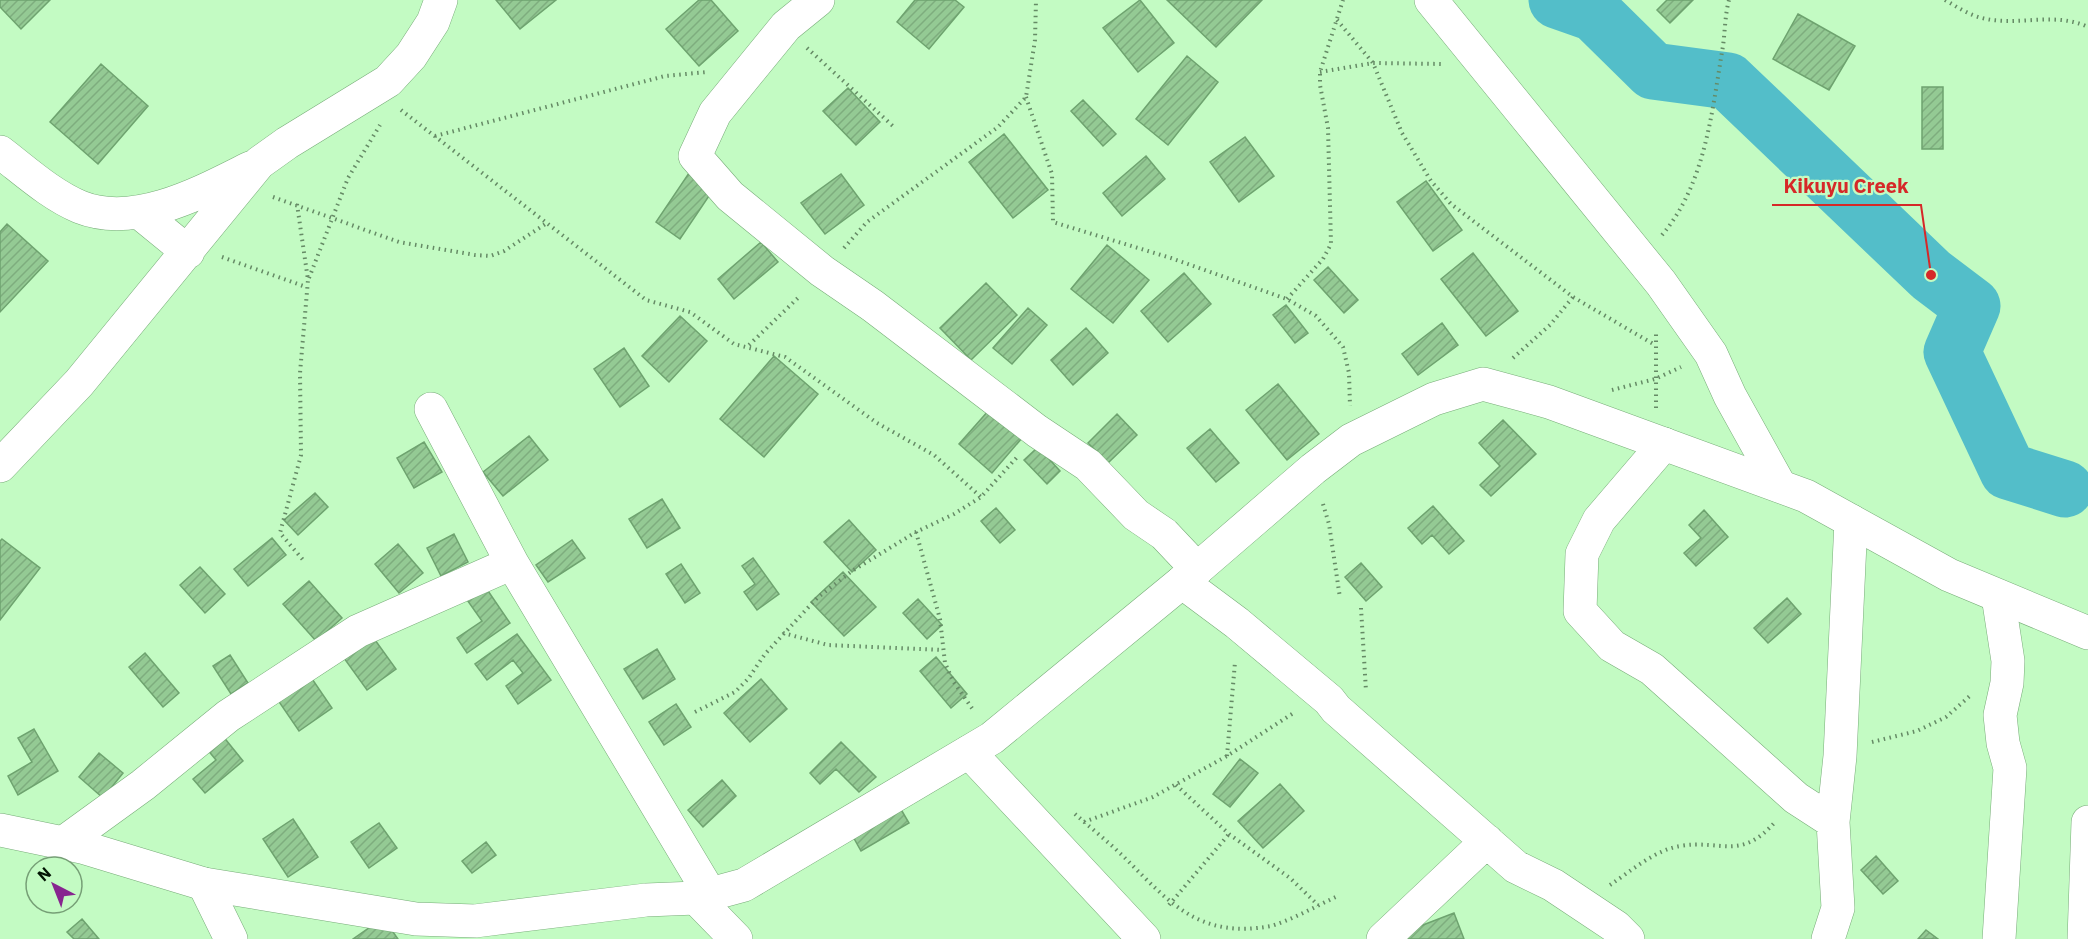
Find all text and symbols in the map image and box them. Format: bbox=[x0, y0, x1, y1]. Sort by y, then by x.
callout: Kikuyu Creek bbox=[1772, 167, 1921, 205]
text: Kikuyu Creek bbox=[1783, 172, 1909, 199]
north arrow bbox=[24, 855, 84, 915]
text: N bbox=[33, 863, 55, 885]

